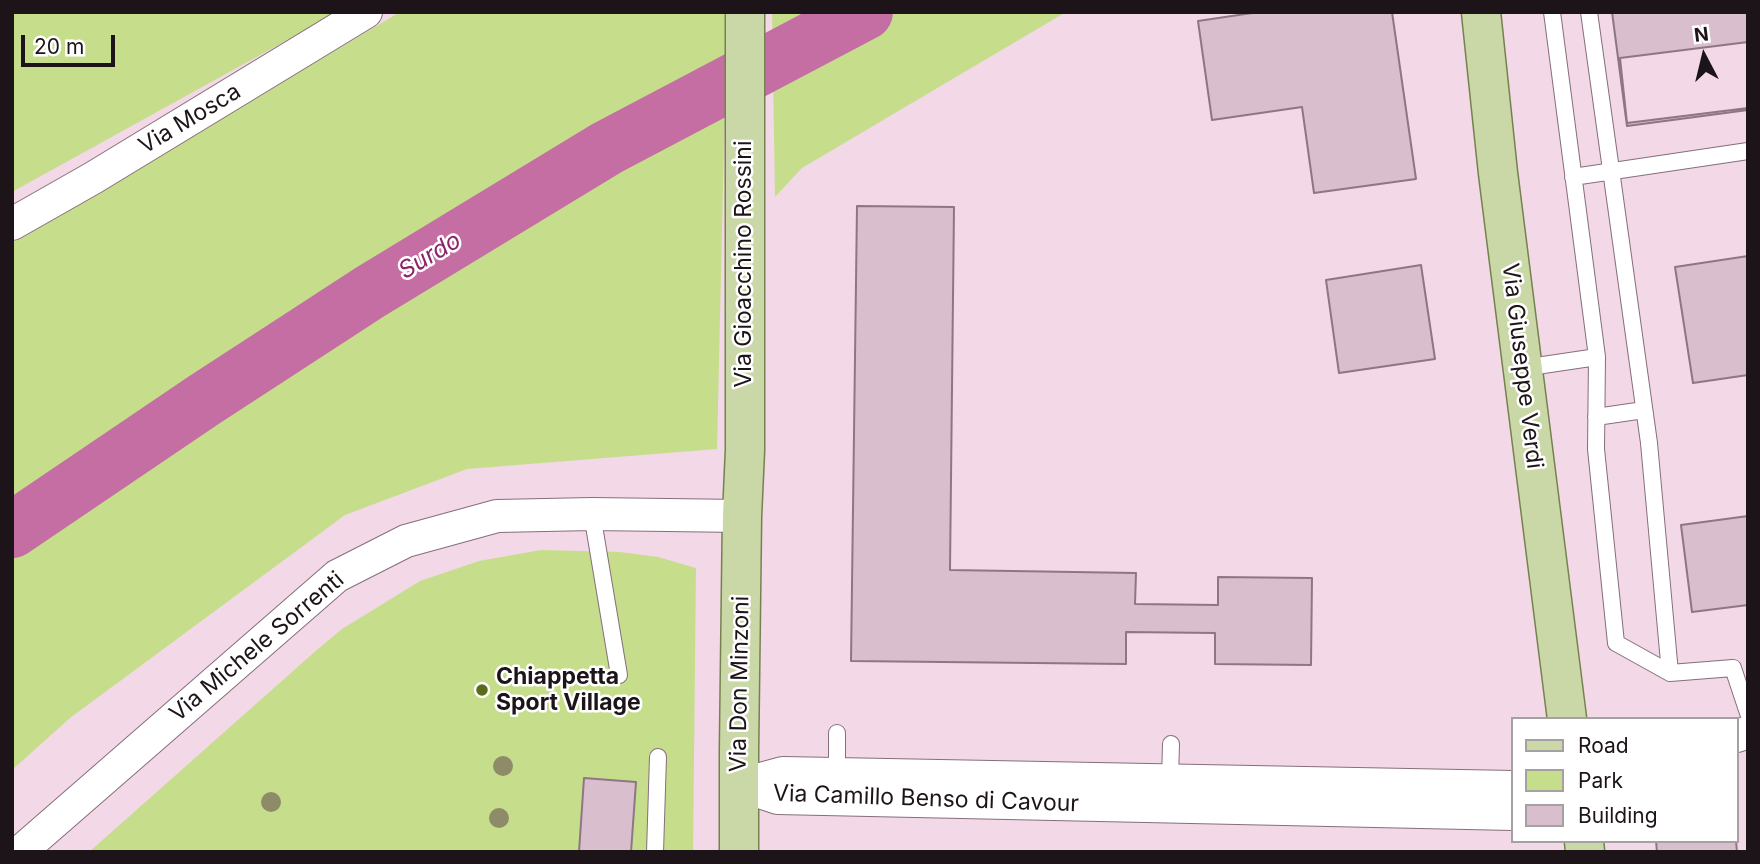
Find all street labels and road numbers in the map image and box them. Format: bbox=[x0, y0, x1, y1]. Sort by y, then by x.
street label: Via Mosca bbox=[134, 78, 246, 160]
street label: Via Gioacchino Rossini bbox=[730, 140, 758, 388]
street label: Via Giuseppe Verdi bbox=[1496, 262, 1548, 470]
street label: Via Michele Sorrenti bbox=[164, 566, 350, 728]
street label: Via Don Minzoni bbox=[725, 596, 755, 772]
street label: Via Camillo Benso di Cavour bbox=[773, 780, 1079, 818]

